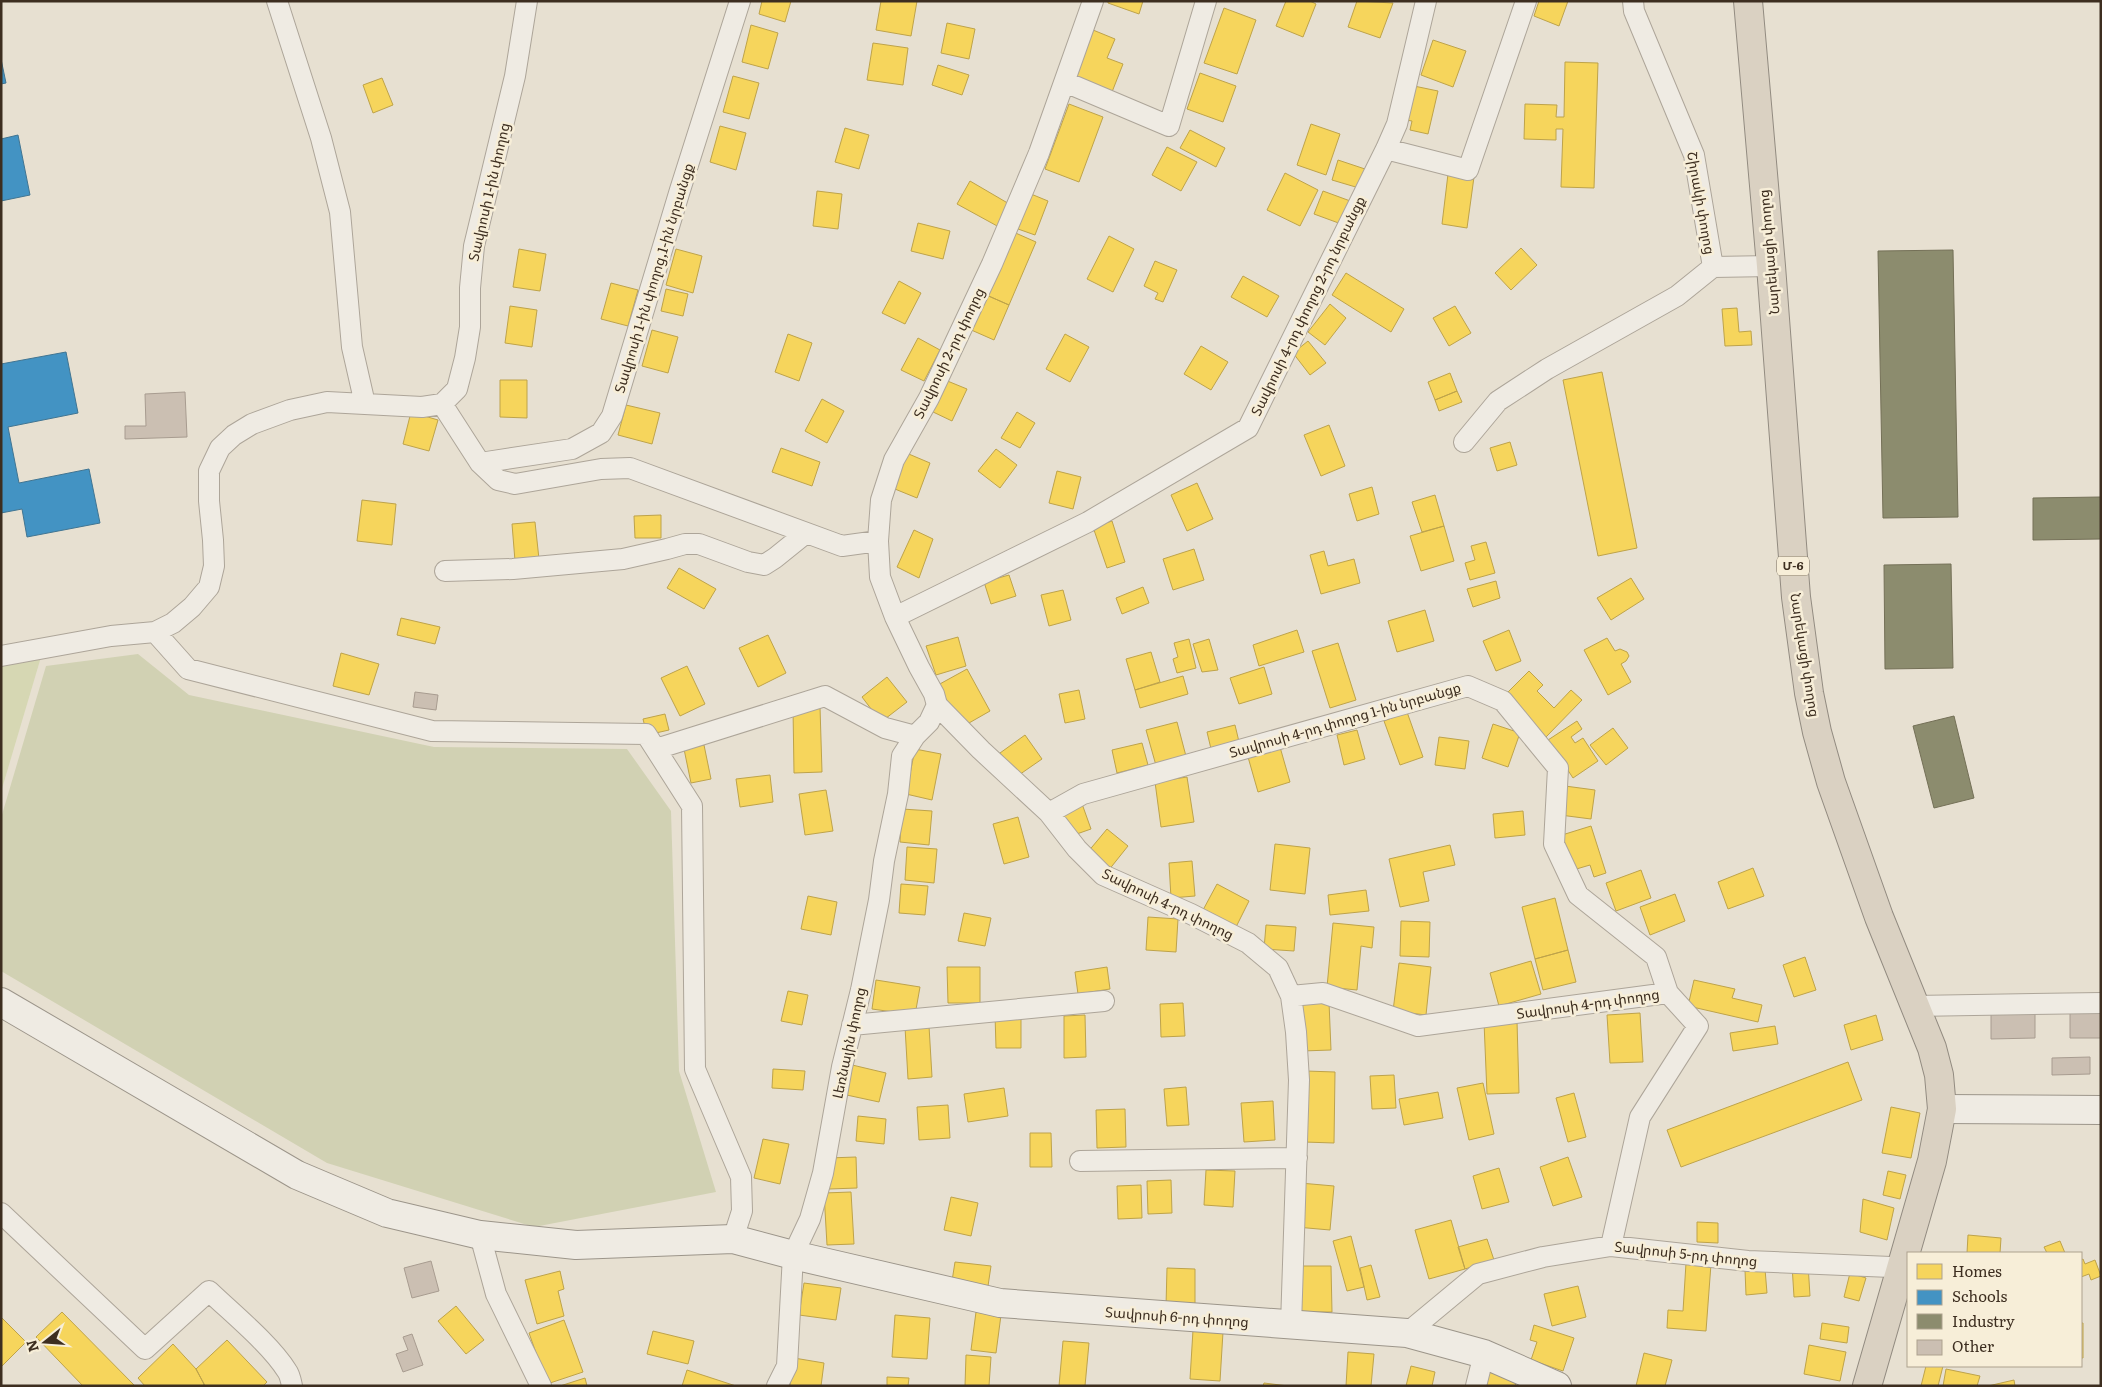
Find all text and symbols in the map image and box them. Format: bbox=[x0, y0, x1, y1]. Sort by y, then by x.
street label: Տավրոսի 1-ին փողոց bbox=[462, 121, 514, 263]
street label: Շիրակի փողոց bbox=[1683, 150, 1721, 256]
street label: Տավրոսի 1-ին փողոց,1-ին նրբանցք bbox=[608, 160, 698, 395]
street label: Նարեկացի փողոց bbox=[1753, 189, 1783, 315]
street label: Տավրոսի 4-րդ փողոց 2-րդ նրբանցք bbox=[1245, 192, 1369, 419]
street label: Տավրոսի 2-րդ փողոց bbox=[908, 284, 989, 421]
road number: Մ-6 bbox=[1777, 556, 1809, 576]
street label: Նարեկացի փողոց bbox=[1786, 591, 1826, 718]
street label: Տավրոսի 4-րդ փողոց 1-ին նրբանցք bbox=[1227, 676, 1463, 762]
street label: Տավրոսի 4-րդ փողոց bbox=[1099, 863, 1238, 944]
street label: Տավրոսի 4-րդ փողոց bbox=[1515, 983, 1661, 1023]
street label: Լեռնային փողոց bbox=[826, 985, 870, 1100]
street label: Տավրոսի 5-րդ փողոց bbox=[1614, 1236, 1759, 1270]
legend bbox=[1907, 1252, 2082, 1367]
text: Homes bbox=[1952, 1259, 2002, 1282]
text: Schools bbox=[1952, 1284, 2008, 1307]
street label: Տավրոսի 6-րդ փողոց bbox=[1105, 1301, 1250, 1331]
text: Industry bbox=[1952, 1309, 2015, 1332]
north arrow bbox=[20, 1317, 70, 1367]
text: Other bbox=[1952, 1334, 1994, 1357]
text: N bbox=[20, 1337, 43, 1355]

